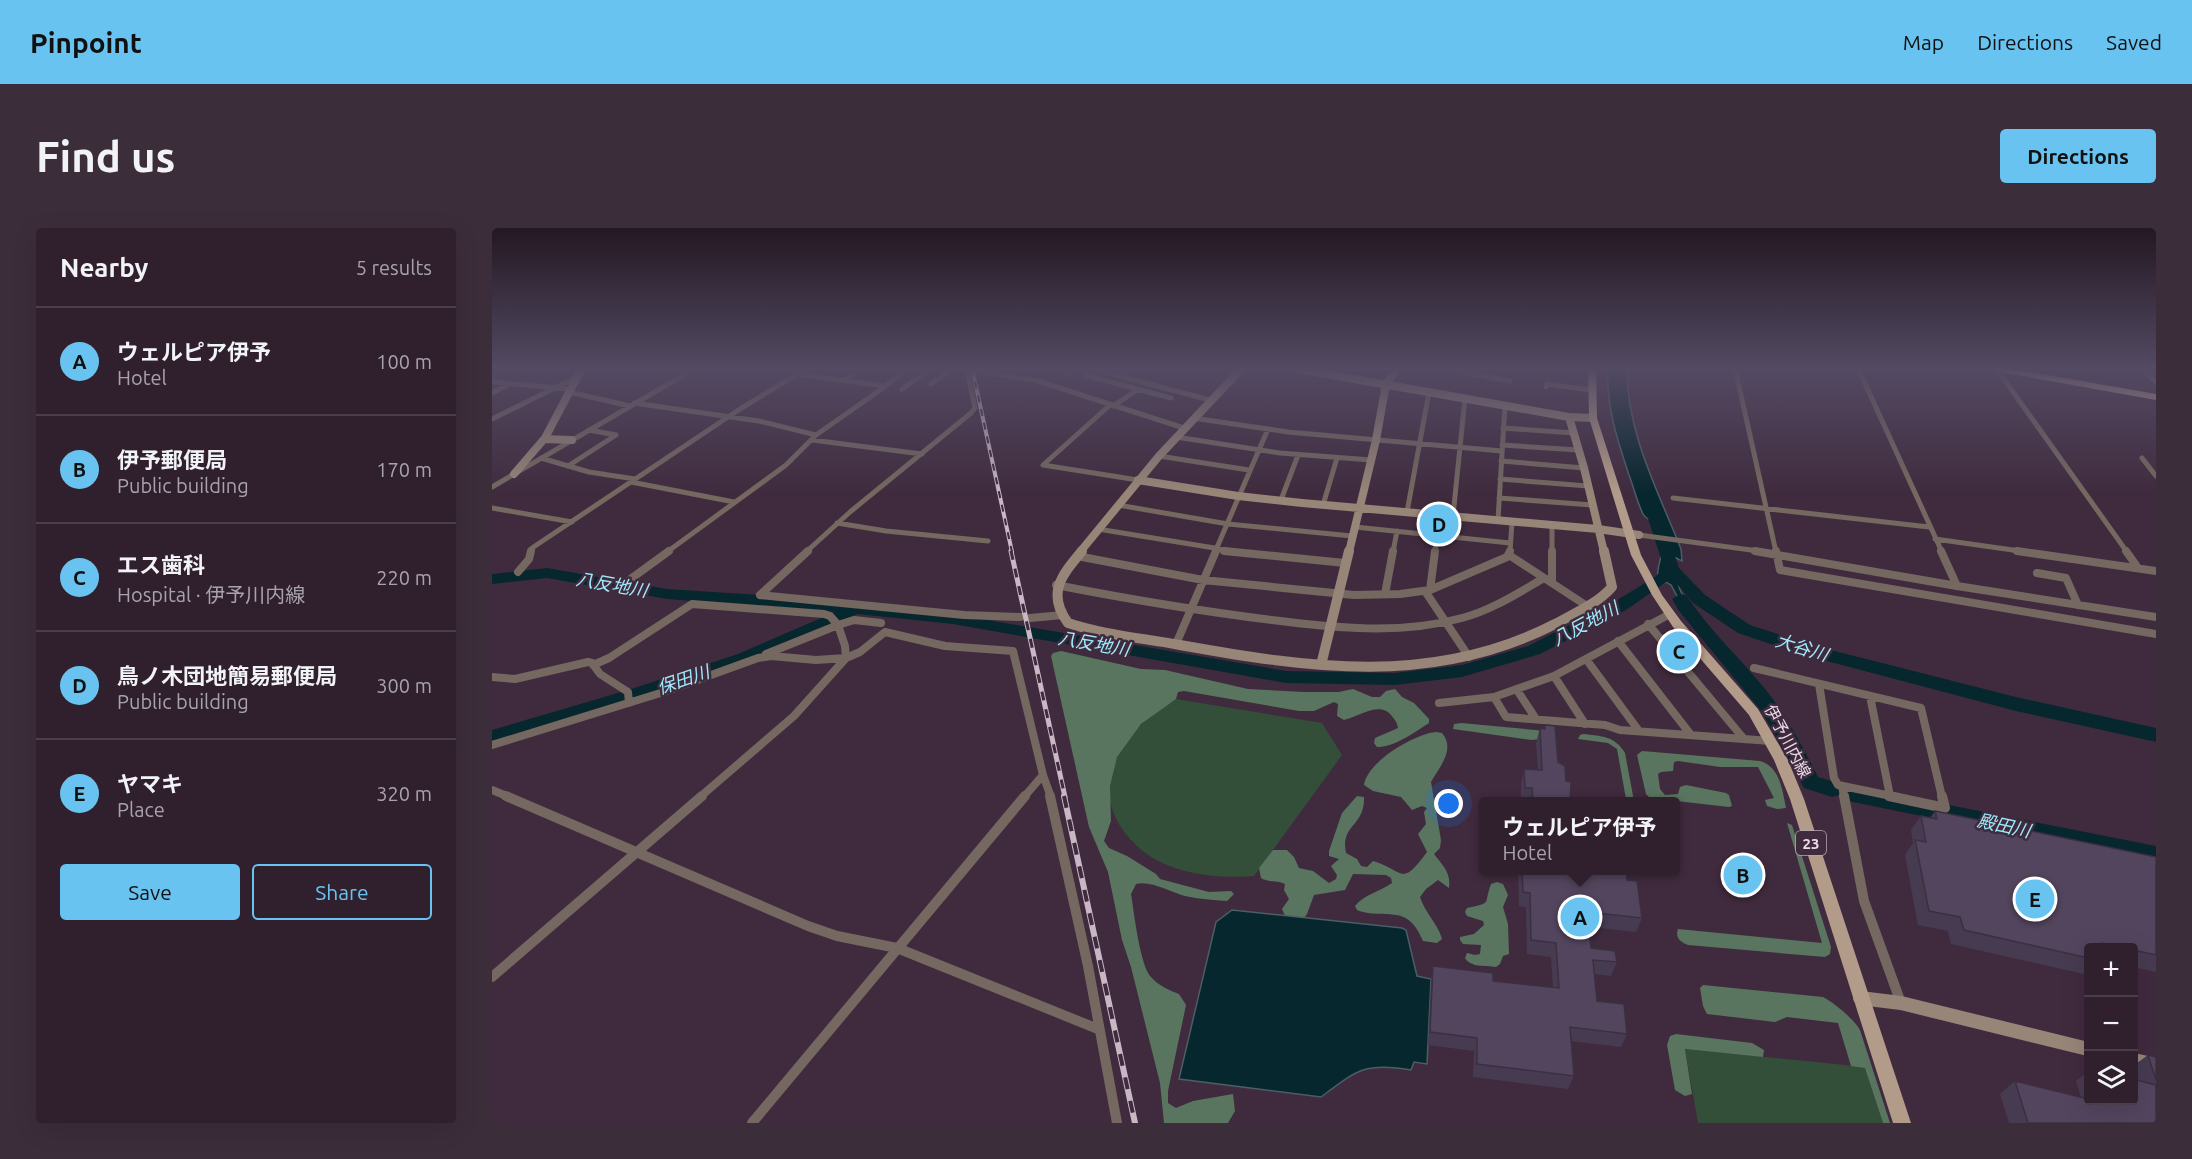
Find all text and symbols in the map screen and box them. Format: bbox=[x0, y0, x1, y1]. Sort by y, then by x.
text: Pinpoint bbox=[30, 27, 142, 58]
text: Map bbox=[1903, 30, 1944, 54]
text: Directions bbox=[1977, 30, 2073, 54]
text: Saved bbox=[2106, 30, 2162, 54]
button: Directions bbox=[2000, 129, 2156, 183]
text: Find us bbox=[36, 133, 175, 180]
text: Nearby bbox=[60, 253, 148, 282]
text: 5 results bbox=[356, 256, 432, 279]
text: ウェルピア伊予 bbox=[117, 339, 271, 364]
text: A bbox=[72, 350, 87, 373]
text: 100 m bbox=[376, 350, 432, 373]
text: Hotel bbox=[117, 366, 167, 389]
text: 伊予郵便局 bbox=[117, 447, 227, 472]
text: B bbox=[73, 458, 86, 481]
text: 170 m bbox=[376, 458, 432, 481]
text: Public building bbox=[117, 474, 249, 497]
pin: D bbox=[1420, 502, 1458, 546]
text: エス歯科 bbox=[117, 552, 205, 577]
text: C bbox=[73, 566, 86, 589]
text: 220 m bbox=[376, 566, 432, 589]
water label: 八反地川 bbox=[575, 568, 651, 600]
text: Hospital · 伊予川内線 bbox=[117, 583, 305, 606]
water label: 八反地川 bbox=[1549, 596, 1623, 649]
water label: 八反地川 bbox=[1057, 627, 1133, 659]
pin: C bbox=[1660, 628, 1698, 674]
water label: 大谷川 bbox=[1773, 630, 1833, 665]
water label: 保田川 bbox=[654, 660, 714, 697]
text: 鳥ノ木団地簡易郵便局 bbox=[117, 663, 337, 688]
text: D bbox=[72, 674, 87, 697]
text: 300 m bbox=[376, 674, 432, 697]
text: Public building bbox=[117, 690, 249, 713]
street label: 伊予川内線 bbox=[1761, 701, 1815, 781]
text: ヤマキ bbox=[117, 771, 183, 796]
text: E bbox=[74, 782, 85, 805]
text: 320 m bbox=[376, 782, 432, 805]
your location bbox=[1434, 789, 1463, 818]
popup bbox=[1479, 797, 1680, 875]
text: Place bbox=[117, 798, 165, 821]
water label: 殿田川 bbox=[1976, 810, 2034, 841]
text: ウェルピア伊予 bbox=[1502, 814, 1657, 839]
road number: 23 bbox=[1796, 831, 1826, 855]
text: Hotel bbox=[1502, 841, 1552, 864]
pin: B bbox=[1724, 852, 1762, 898]
button: Save bbox=[60, 864, 240, 920]
button: Share bbox=[252, 864, 432, 920]
pin: E bbox=[2016, 876, 2054, 922]
pin: A bbox=[1560, 894, 1600, 940]
map controls bbox=[2084, 943, 2138, 1105]
button: + bbox=[2084, 943, 2138, 997]
button: − bbox=[2084, 997, 2138, 1051]
button: layers bbox=[2084, 1051, 2138, 1105]

